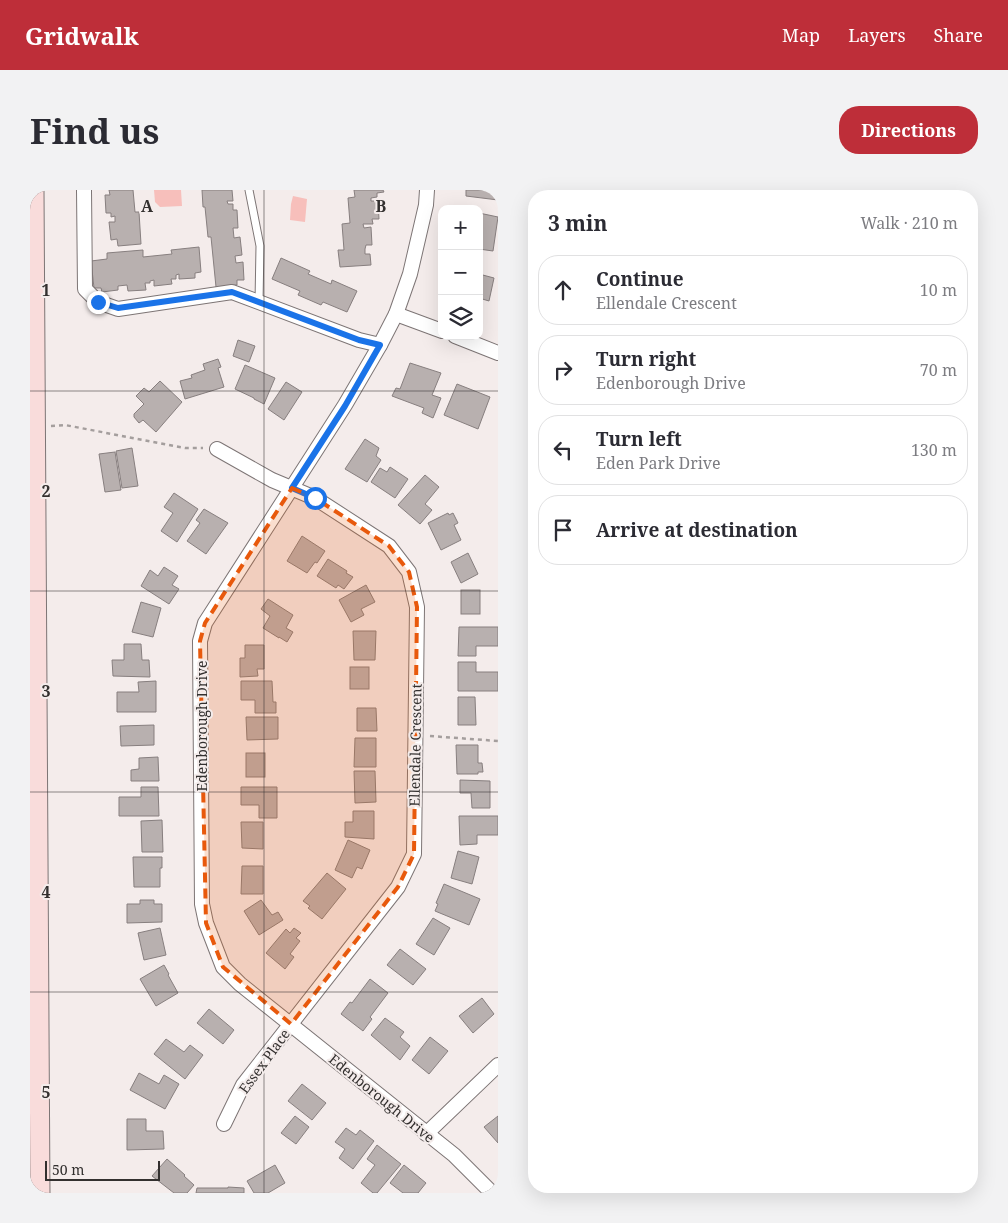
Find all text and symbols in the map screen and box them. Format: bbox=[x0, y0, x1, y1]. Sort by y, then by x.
text: Gridwalk bbox=[25, 19, 139, 52]
text: Map bbox=[782, 23, 820, 47]
text: Layers bbox=[848, 23, 906, 47]
text: Share bbox=[934, 23, 983, 47]
button: Directions bbox=[839, 106, 978, 154]
text: Find us bbox=[30, 107, 159, 154]
text: A bbox=[141, 195, 154, 217]
text: B bbox=[376, 195, 387, 217]
map controls bbox=[438, 205, 483, 340]
button: + bbox=[438, 205, 483, 250]
text: 3 min bbox=[548, 209, 607, 237]
text: Walk · 210 m bbox=[861, 212, 958, 234]
button: − bbox=[438, 250, 483, 295]
text: Continue bbox=[596, 266, 684, 292]
icon: ahead bbox=[549, 276, 577, 304]
text: 1 bbox=[41, 279, 51, 301]
text: 10 m bbox=[920, 279, 957, 301]
route end bbox=[87, 291, 110, 314]
text: Ellendale Crescent bbox=[596, 292, 737, 314]
button: layers bbox=[438, 295, 483, 340]
text: Turn right bbox=[596, 346, 696, 372]
icon: right bbox=[549, 356, 577, 384]
text: 70 m bbox=[920, 359, 957, 381]
text: Edenborough Drive bbox=[596, 372, 746, 394]
text: Turn left bbox=[596, 426, 682, 452]
icon: left bbox=[549, 436, 577, 464]
text: 130 m bbox=[911, 439, 957, 461]
text: Eden Park Drive bbox=[596, 452, 721, 474]
text: 2 bbox=[41, 480, 51, 502]
route start bbox=[304, 487, 327, 510]
icon: arrive bbox=[549, 516, 577, 544]
text: Arrive at destination bbox=[596, 517, 798, 543]
street label: Edenborough Drive bbox=[192, 661, 211, 791]
text: 3 bbox=[41, 680, 51, 702]
street label: Ellendale Crescent bbox=[404, 683, 426, 807]
text: 4 bbox=[41, 881, 51, 903]
street label: Essex Place bbox=[234, 1025, 294, 1097]
street label: Edenborough Drive bbox=[325, 1049, 439, 1147]
text: 5 bbox=[41, 1081, 51, 1103]
scale bar bbox=[45, 1158, 160, 1181]
text: 50 m bbox=[52, 1160, 85, 1179]

